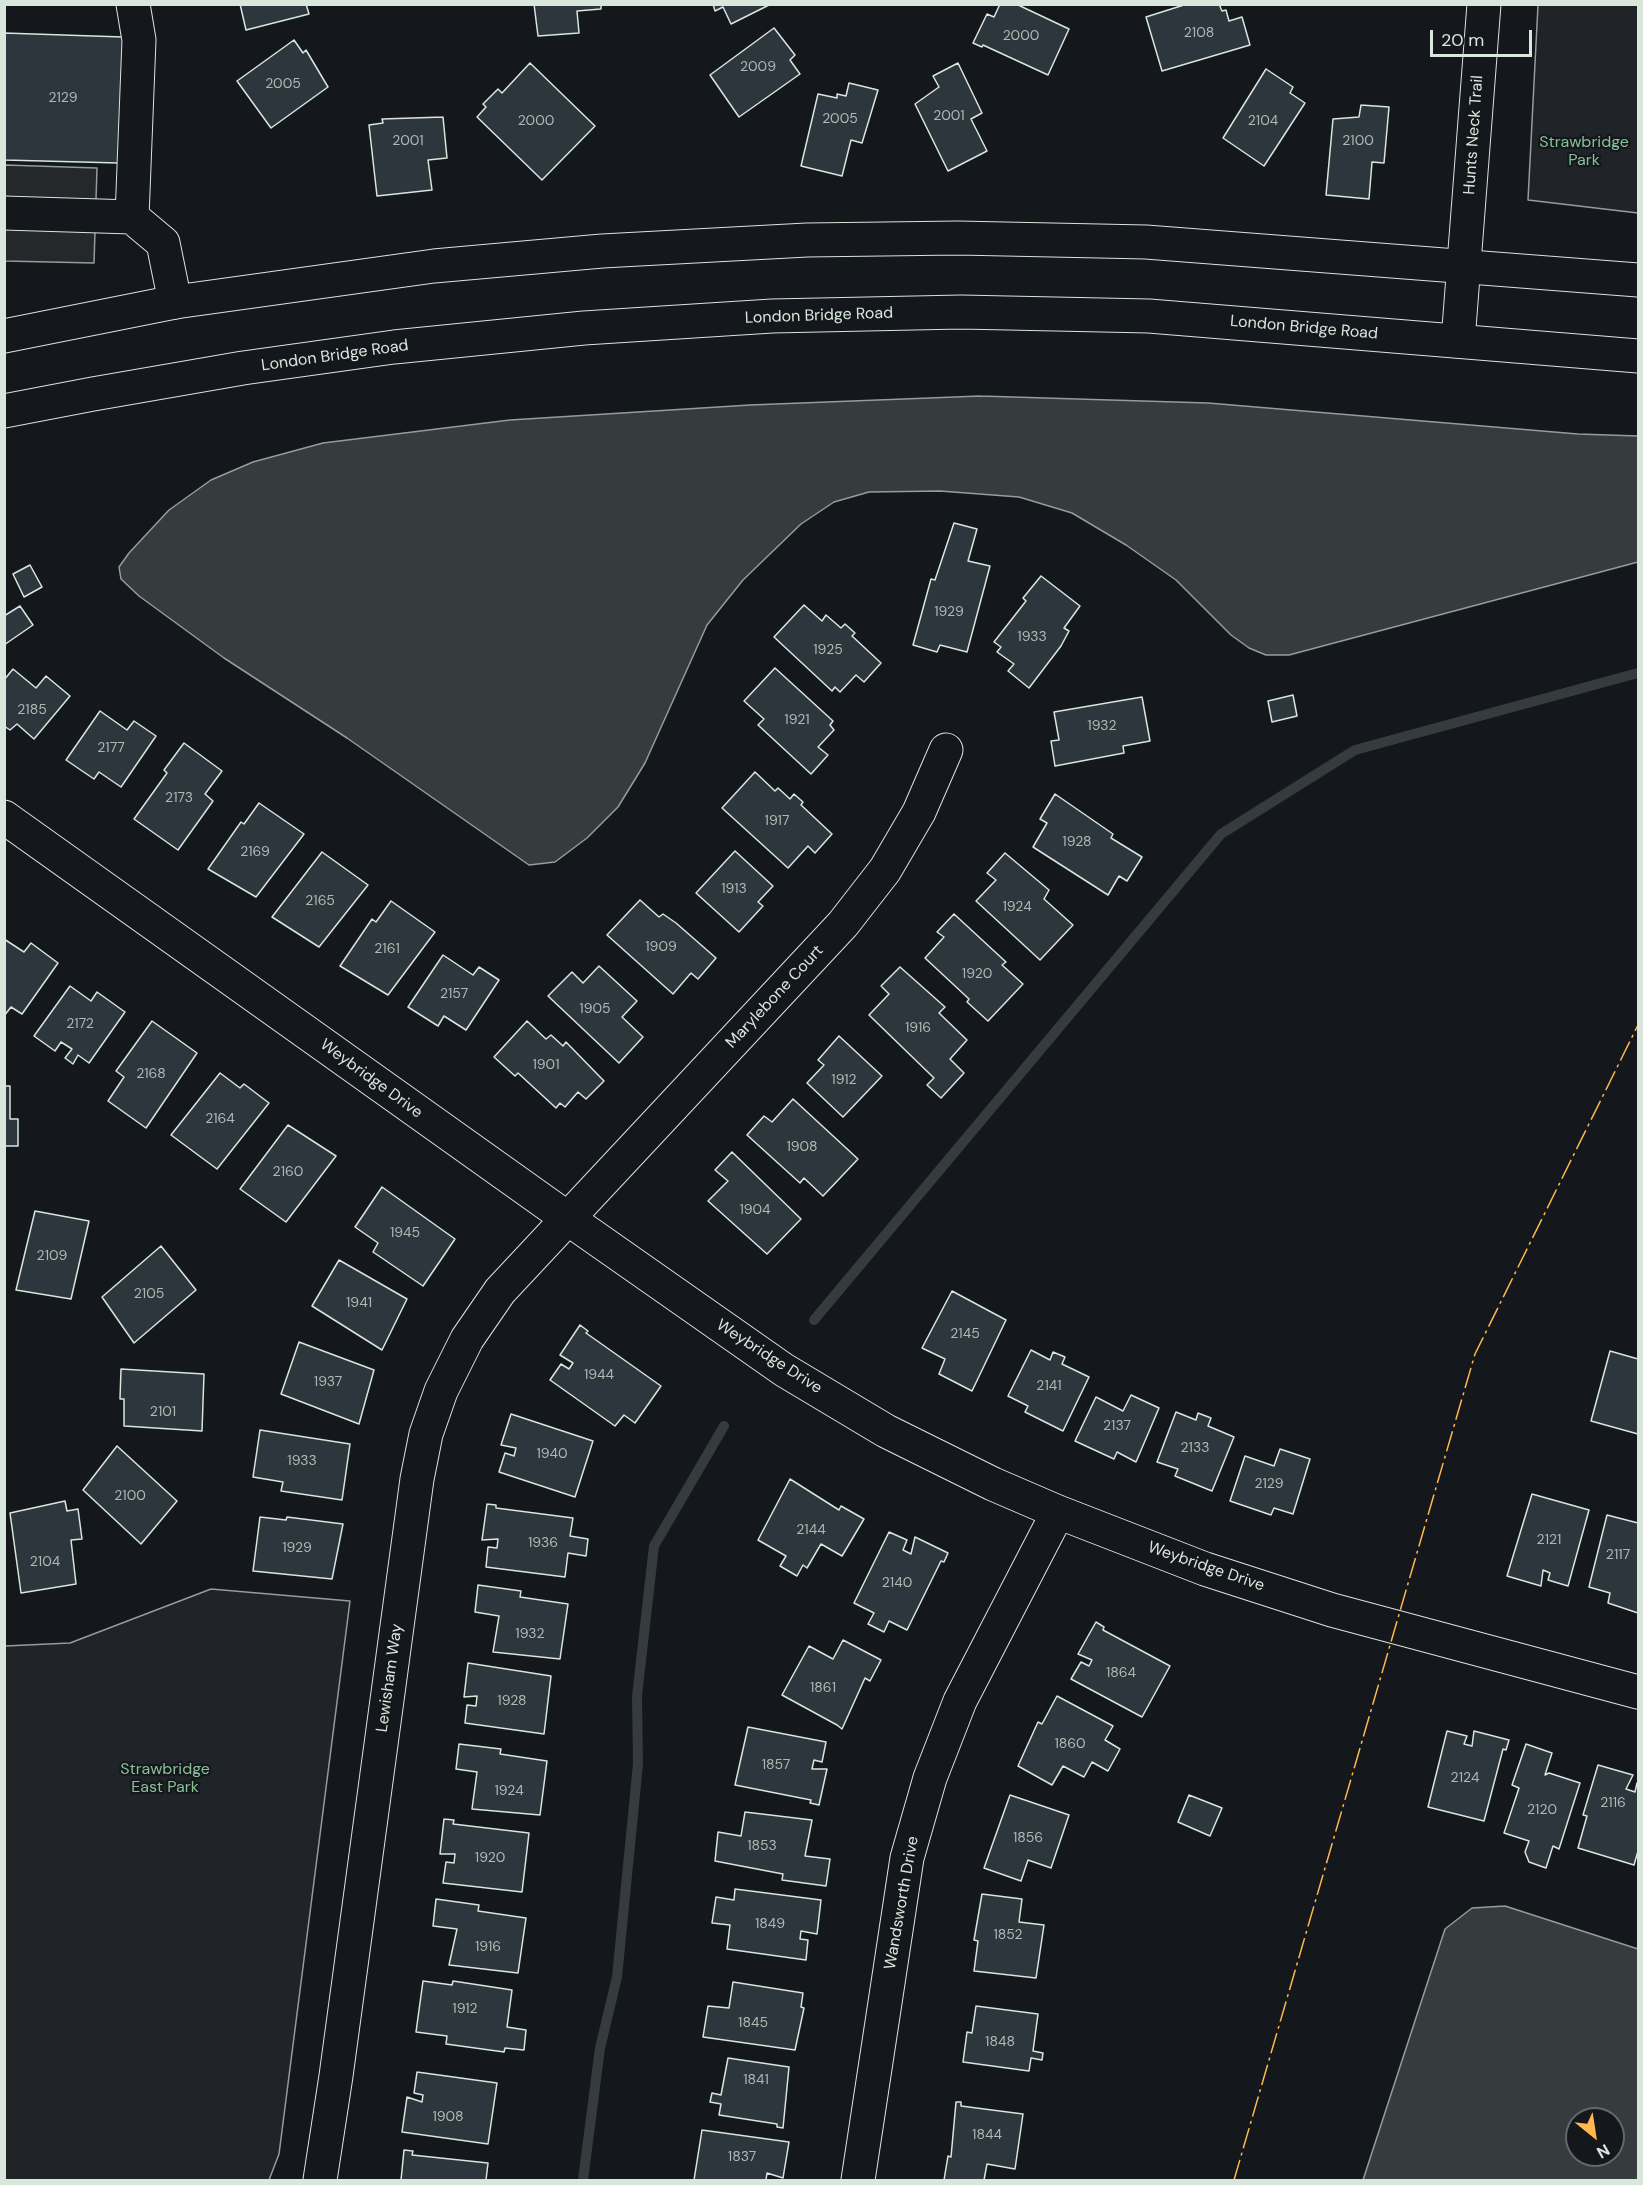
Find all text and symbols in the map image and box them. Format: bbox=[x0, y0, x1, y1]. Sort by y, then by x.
scale bar bbox=[1433, 18, 1535, 56]
house number: 2108 bbox=[1184, 25, 1214, 41]
house number: 2000 bbox=[1003, 28, 1039, 44]
text: 20 m bbox=[1441, 28, 1484, 52]
house number: 2009 bbox=[740, 59, 776, 75]
street label: Hunts Neck Trail bbox=[1460, 75, 1488, 195]
house number: 2005 bbox=[265, 76, 301, 92]
house number: 2129 bbox=[48, 90, 78, 106]
house number: 2001 bbox=[933, 108, 965, 124]
house number: 2005 bbox=[822, 111, 858, 127]
house number: 2000 bbox=[518, 113, 554, 129]
house number: 2104 bbox=[1248, 113, 1278, 129]
house number: 2001 bbox=[392, 133, 424, 149]
house number: 2100 bbox=[1342, 133, 1374, 149]
park label: Strawbridge Park bbox=[1539, 133, 1629, 171]
street label: London Bridge Road bbox=[745, 304, 893, 328]
street label: London Bridge Road bbox=[1229, 312, 1379, 344]
street label: London Bridge Road bbox=[260, 336, 410, 376]
house number: 1929 bbox=[934, 604, 964, 620]
house number: 1933 bbox=[1017, 629, 1047, 645]
house number: 1925 bbox=[813, 642, 843, 658]
house number: 2185 bbox=[17, 702, 47, 718]
house number: 1921 bbox=[784, 712, 810, 728]
house number: 1932 bbox=[1087, 718, 1117, 734]
house number: 2177 bbox=[97, 740, 125, 756]
house number: 2173 bbox=[165, 790, 193, 806]
house number: 1917 bbox=[765, 813, 789, 829]
house number: 1928 bbox=[1062, 834, 1092, 850]
house number: 2169 bbox=[240, 844, 270, 860]
house number: 1913 bbox=[721, 881, 747, 897]
house number: 2165 bbox=[305, 893, 335, 909]
house number: 1924 bbox=[1002, 899, 1032, 915]
house number: 1909 bbox=[645, 939, 677, 955]
house number: 2161 bbox=[374, 941, 400, 957]
street label: Marylebone Court bbox=[722, 941, 828, 1053]
house number: 1920 bbox=[962, 966, 992, 982]
house number: 2157 bbox=[440, 986, 468, 1002]
house number: 1905 bbox=[579, 1001, 611, 1017]
house number: 2172 bbox=[66, 1016, 94, 1032]
house number: 1916 bbox=[905, 1020, 931, 1036]
street label: Weybridge Drive bbox=[316, 1035, 426, 1123]
house number: 1901 bbox=[532, 1057, 560, 1073]
house number: 2168 bbox=[136, 1066, 166, 1082]
house number: 1912 bbox=[831, 1072, 857, 1088]
house number: 2164 bbox=[205, 1111, 235, 1127]
house number: 1908 bbox=[786, 1139, 818, 1155]
house number: 2160 bbox=[273, 1164, 303, 1180]
house number: 1904 bbox=[739, 1202, 771, 1218]
house number: 1945 bbox=[390, 1225, 420, 1241]
house number: 2109 bbox=[37, 1248, 67, 1264]
house number: 2105 bbox=[134, 1286, 164, 1302]
house number: 1941 bbox=[346, 1295, 372, 1311]
street label: Weybridge Drive bbox=[713, 1316, 825, 1398]
house number: 2145 bbox=[950, 1326, 980, 1342]
house number: 1944 bbox=[584, 1367, 614, 1383]
house number: 1937 bbox=[314, 1374, 342, 1390]
house number: 2141 bbox=[1036, 1378, 1062, 1394]
house number: 2101 bbox=[150, 1404, 176, 1420]
house number: 2137 bbox=[1103, 1418, 1131, 1434]
house number: 2133 bbox=[1181, 1440, 1209, 1456]
house number: 1940 bbox=[536, 1446, 568, 1462]
house number: 1933 bbox=[287, 1453, 317, 1469]
house number: 2129 bbox=[1254, 1476, 1284, 1492]
house number: 2100 bbox=[114, 1488, 146, 1504]
house number: 2144 bbox=[796, 1522, 826, 1538]
house number: 2121 bbox=[1537, 1532, 1561, 1548]
house number: 1936 bbox=[528, 1535, 558, 1551]
street label: Weybridge Drive bbox=[1145, 1538, 1267, 1596]
house number: 1929 bbox=[282, 1540, 312, 1556]
house number: 2117 bbox=[1606, 1547, 1630, 1563]
house number: 2104 bbox=[30, 1554, 60, 1570]
house number: 2140 bbox=[882, 1575, 912, 1591]
street label: Lewisham Way bbox=[373, 1622, 407, 1734]
house number: 1932 bbox=[515, 1626, 545, 1642]
house number: 1864 bbox=[1106, 1665, 1136, 1681]
house number: 1861 bbox=[810, 1680, 836, 1696]
house number: 1928 bbox=[497, 1693, 527, 1709]
house number: 1860 bbox=[1054, 1736, 1086, 1752]
house number: 1857 bbox=[762, 1757, 790, 1773]
park label: Strawbridge East Park bbox=[120, 1760, 210, 1798]
house number: 2124 bbox=[1451, 1770, 1479, 1786]
house number: 1924 bbox=[494, 1783, 524, 1799]
house number: 2116 bbox=[1600, 1795, 1626, 1811]
house number: 2120 bbox=[1527, 1802, 1557, 1818]
house number: 1856 bbox=[1013, 1830, 1043, 1846]
street label: Wandsworth Drive bbox=[881, 1835, 923, 1971]
house number: 1853 bbox=[747, 1838, 777, 1854]
house number: 1920 bbox=[475, 1850, 505, 1866]
house number: 1849 bbox=[755, 1916, 785, 1932]
house number: 1852 bbox=[993, 1927, 1023, 1943]
house number: 1916 bbox=[475, 1939, 501, 1955]
house number: 1912 bbox=[452, 2001, 478, 2017]
house number: 1845 bbox=[738, 2015, 768, 2031]
house number: 1848 bbox=[985, 2034, 1015, 2050]
house number: 1841 bbox=[743, 2072, 769, 2088]
north arrow bbox=[1565, 2107, 1625, 2167]
house number: 1908 bbox=[432, 2109, 464, 2125]
house number: 1844 bbox=[972, 2127, 1002, 2143]
text: N bbox=[1593, 2139, 1614, 2163]
house number: 1837 bbox=[728, 2149, 756, 2165]

